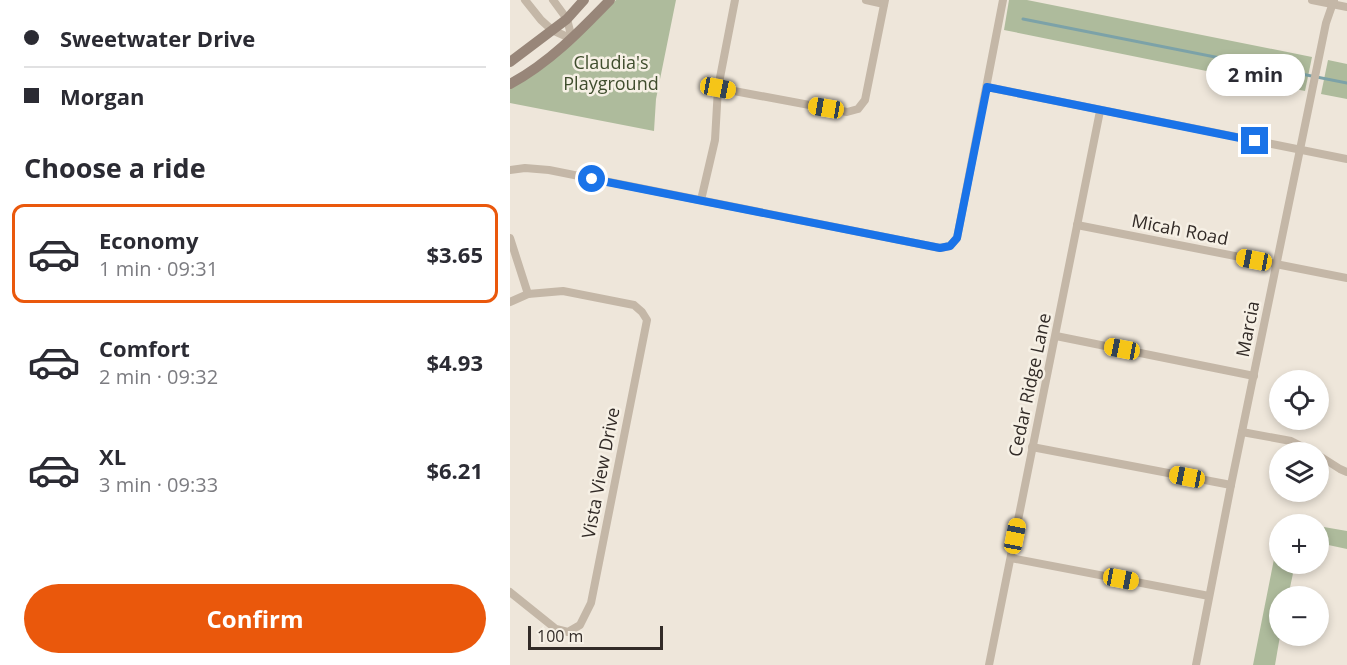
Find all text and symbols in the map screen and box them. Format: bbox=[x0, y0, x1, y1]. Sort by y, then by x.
text: Sweetwater Drive bbox=[60, 23, 255, 53]
park label: Claudia's Playground bbox=[563, 50, 659, 95]
callout: 2 min bbox=[1206, 54, 1305, 96]
text: 2 min bbox=[1228, 61, 1283, 88]
car bbox=[699, 76, 737, 100]
text: Morgan bbox=[60, 81, 145, 111]
car bbox=[807, 96, 845, 120]
route end bbox=[1241, 127, 1268, 154]
text: Choose a ride bbox=[24, 149, 206, 186]
route start bbox=[578, 165, 605, 192]
street label: Micah Road bbox=[1130, 208, 1231, 250]
text: Economy bbox=[99, 225, 198, 255]
icon: car bbox=[27, 227, 81, 281]
text: $3.65 bbox=[426, 239, 483, 269]
car bbox=[1235, 248, 1273, 272]
text: 1 min · 09:31 bbox=[99, 255, 218, 282]
street label: Marcia bbox=[1230, 299, 1264, 359]
street label: Cedar Ridge Lane bbox=[1002, 311, 1056, 459]
text: Comfort bbox=[99, 333, 190, 363]
icon: car bbox=[27, 335, 81, 389]
car bbox=[1103, 337, 1141, 361]
text: $4.93 bbox=[426, 347, 483, 377]
text: 2 min · 09:32 bbox=[99, 363, 218, 390]
map controls bbox=[1269, 370, 1329, 646]
button: locate bbox=[1269, 370, 1329, 430]
street label: Vista View Drive bbox=[576, 405, 624, 540]
text: XL bbox=[99, 441, 126, 471]
button: layers bbox=[1269, 442, 1329, 502]
icon: car bbox=[27, 443, 81, 497]
text: $6.21 bbox=[426, 455, 483, 485]
car bbox=[1168, 465, 1206, 489]
text: 3 min · 09:33 bbox=[99, 471, 218, 498]
button: + bbox=[1269, 514, 1329, 574]
car bbox=[1003, 517, 1027, 555]
car bbox=[1102, 567, 1140, 591]
button: Confirm bbox=[24, 584, 486, 653]
button: − bbox=[1269, 586, 1329, 646]
scale bar bbox=[528, 623, 663, 650]
text: 100 m bbox=[537, 625, 583, 647]

